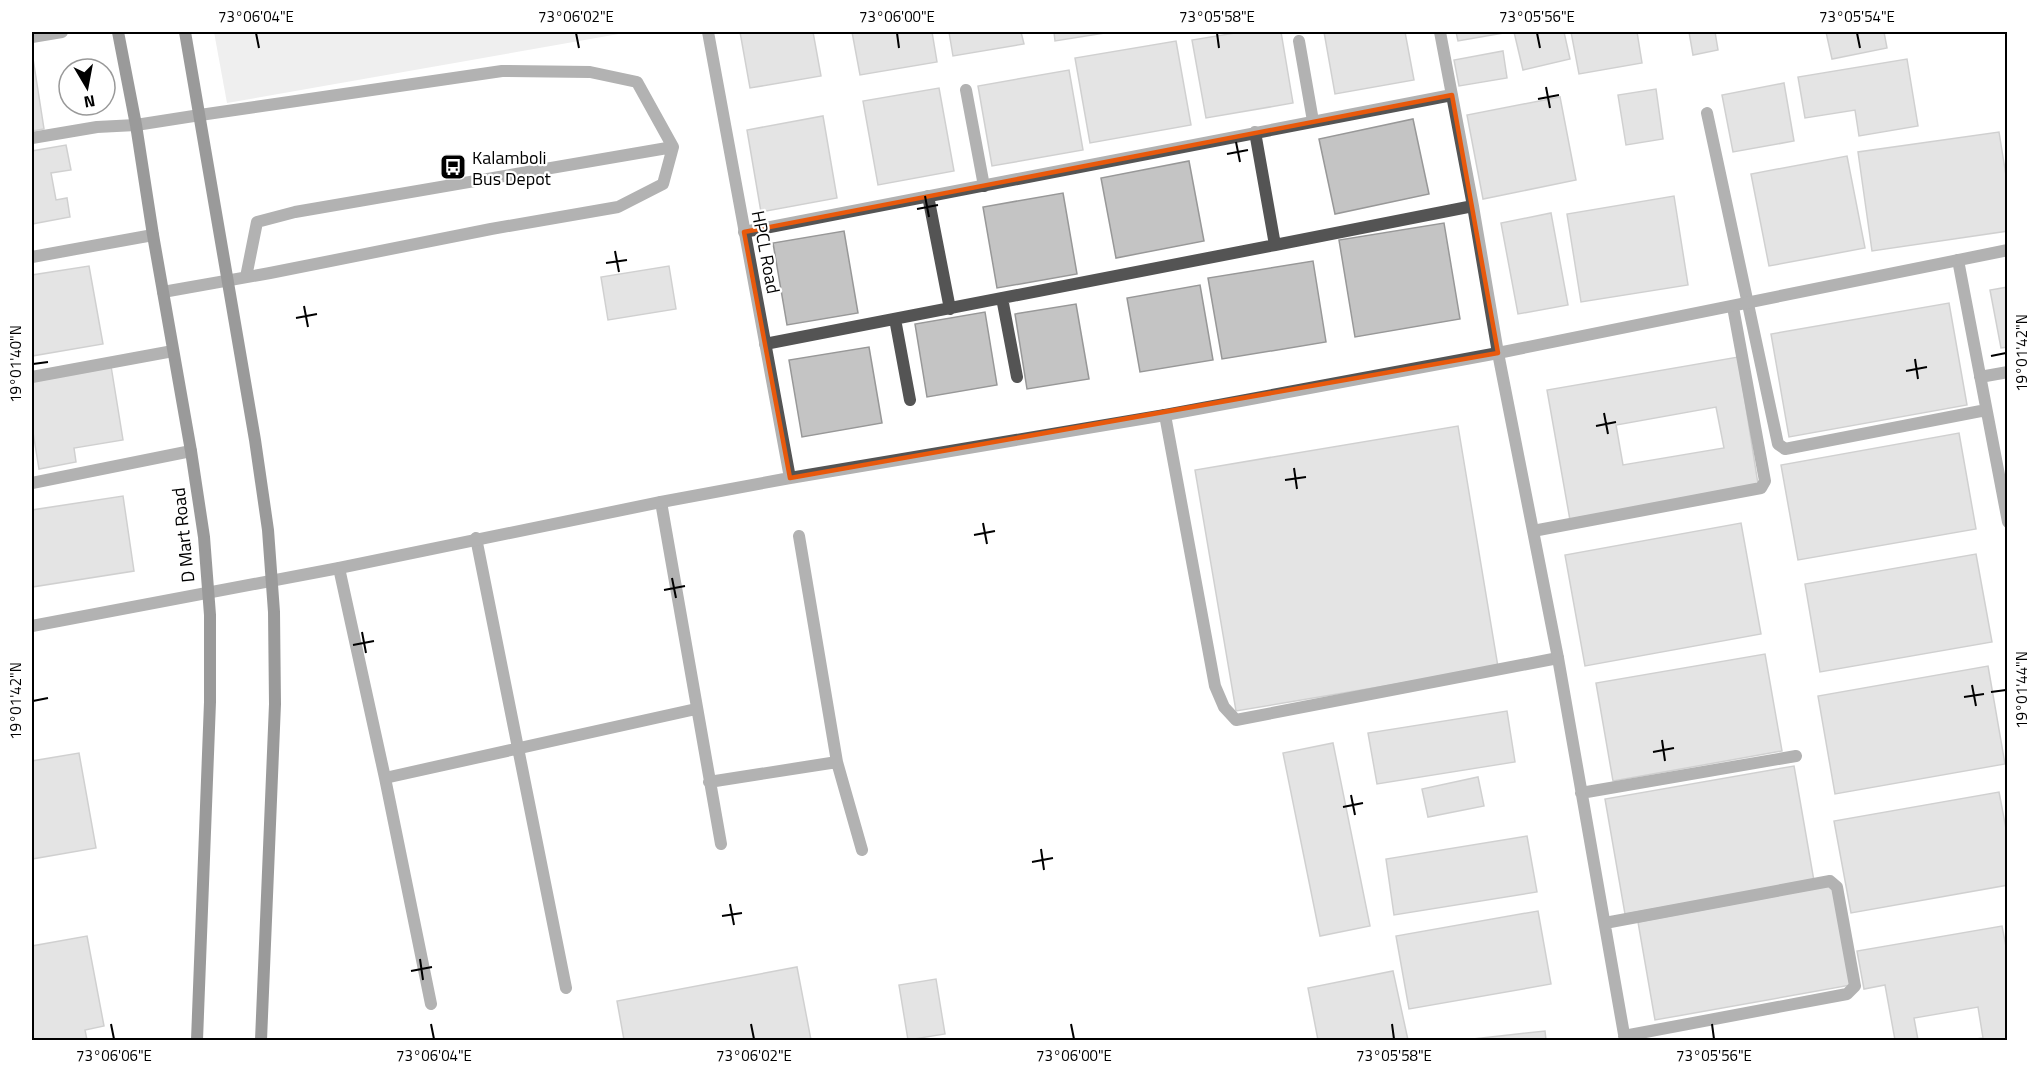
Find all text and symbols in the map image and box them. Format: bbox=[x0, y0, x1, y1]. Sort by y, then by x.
text: 73°06'04"E bbox=[218, 5, 294, 28]
text: 73°06'02"E bbox=[538, 5, 614, 28]
text: 73°06'00"E bbox=[859, 5, 935, 28]
text: 73°05'58"E bbox=[1179, 5, 1255, 28]
text: 73°05'56"E bbox=[1499, 5, 1575, 28]
text: 73°05'54"E bbox=[1819, 5, 1895, 28]
north arrow bbox=[57, 57, 117, 117]
text: N bbox=[82, 89, 97, 115]
place label: Kalamboli Bus Depot bbox=[472, 144, 552, 192]
bus stop icon: Kalamboli Bus Depot bbox=[438, 152, 468, 182]
street label: HPCL Road bbox=[745, 208, 787, 296]
text: 19°01'42"N bbox=[2010, 314, 2033, 392]
text: 19°01'40"N bbox=[4, 325, 27, 403]
street label: D Mart Road bbox=[165, 486, 201, 584]
text: 19°01'44"N bbox=[2010, 651, 2033, 729]
text: 19°01'42"N bbox=[4, 662, 27, 740]
text: 73°06'06"E bbox=[76, 1044, 152, 1067]
text: 73°06'04"E bbox=[396, 1044, 472, 1067]
text: 73°06'02"E bbox=[716, 1044, 792, 1067]
text: 73°06'00"E bbox=[1036, 1044, 1112, 1067]
text: 73°05'58"E bbox=[1356, 1044, 1432, 1067]
text: 73°05'56"E bbox=[1676, 1044, 1752, 1067]

